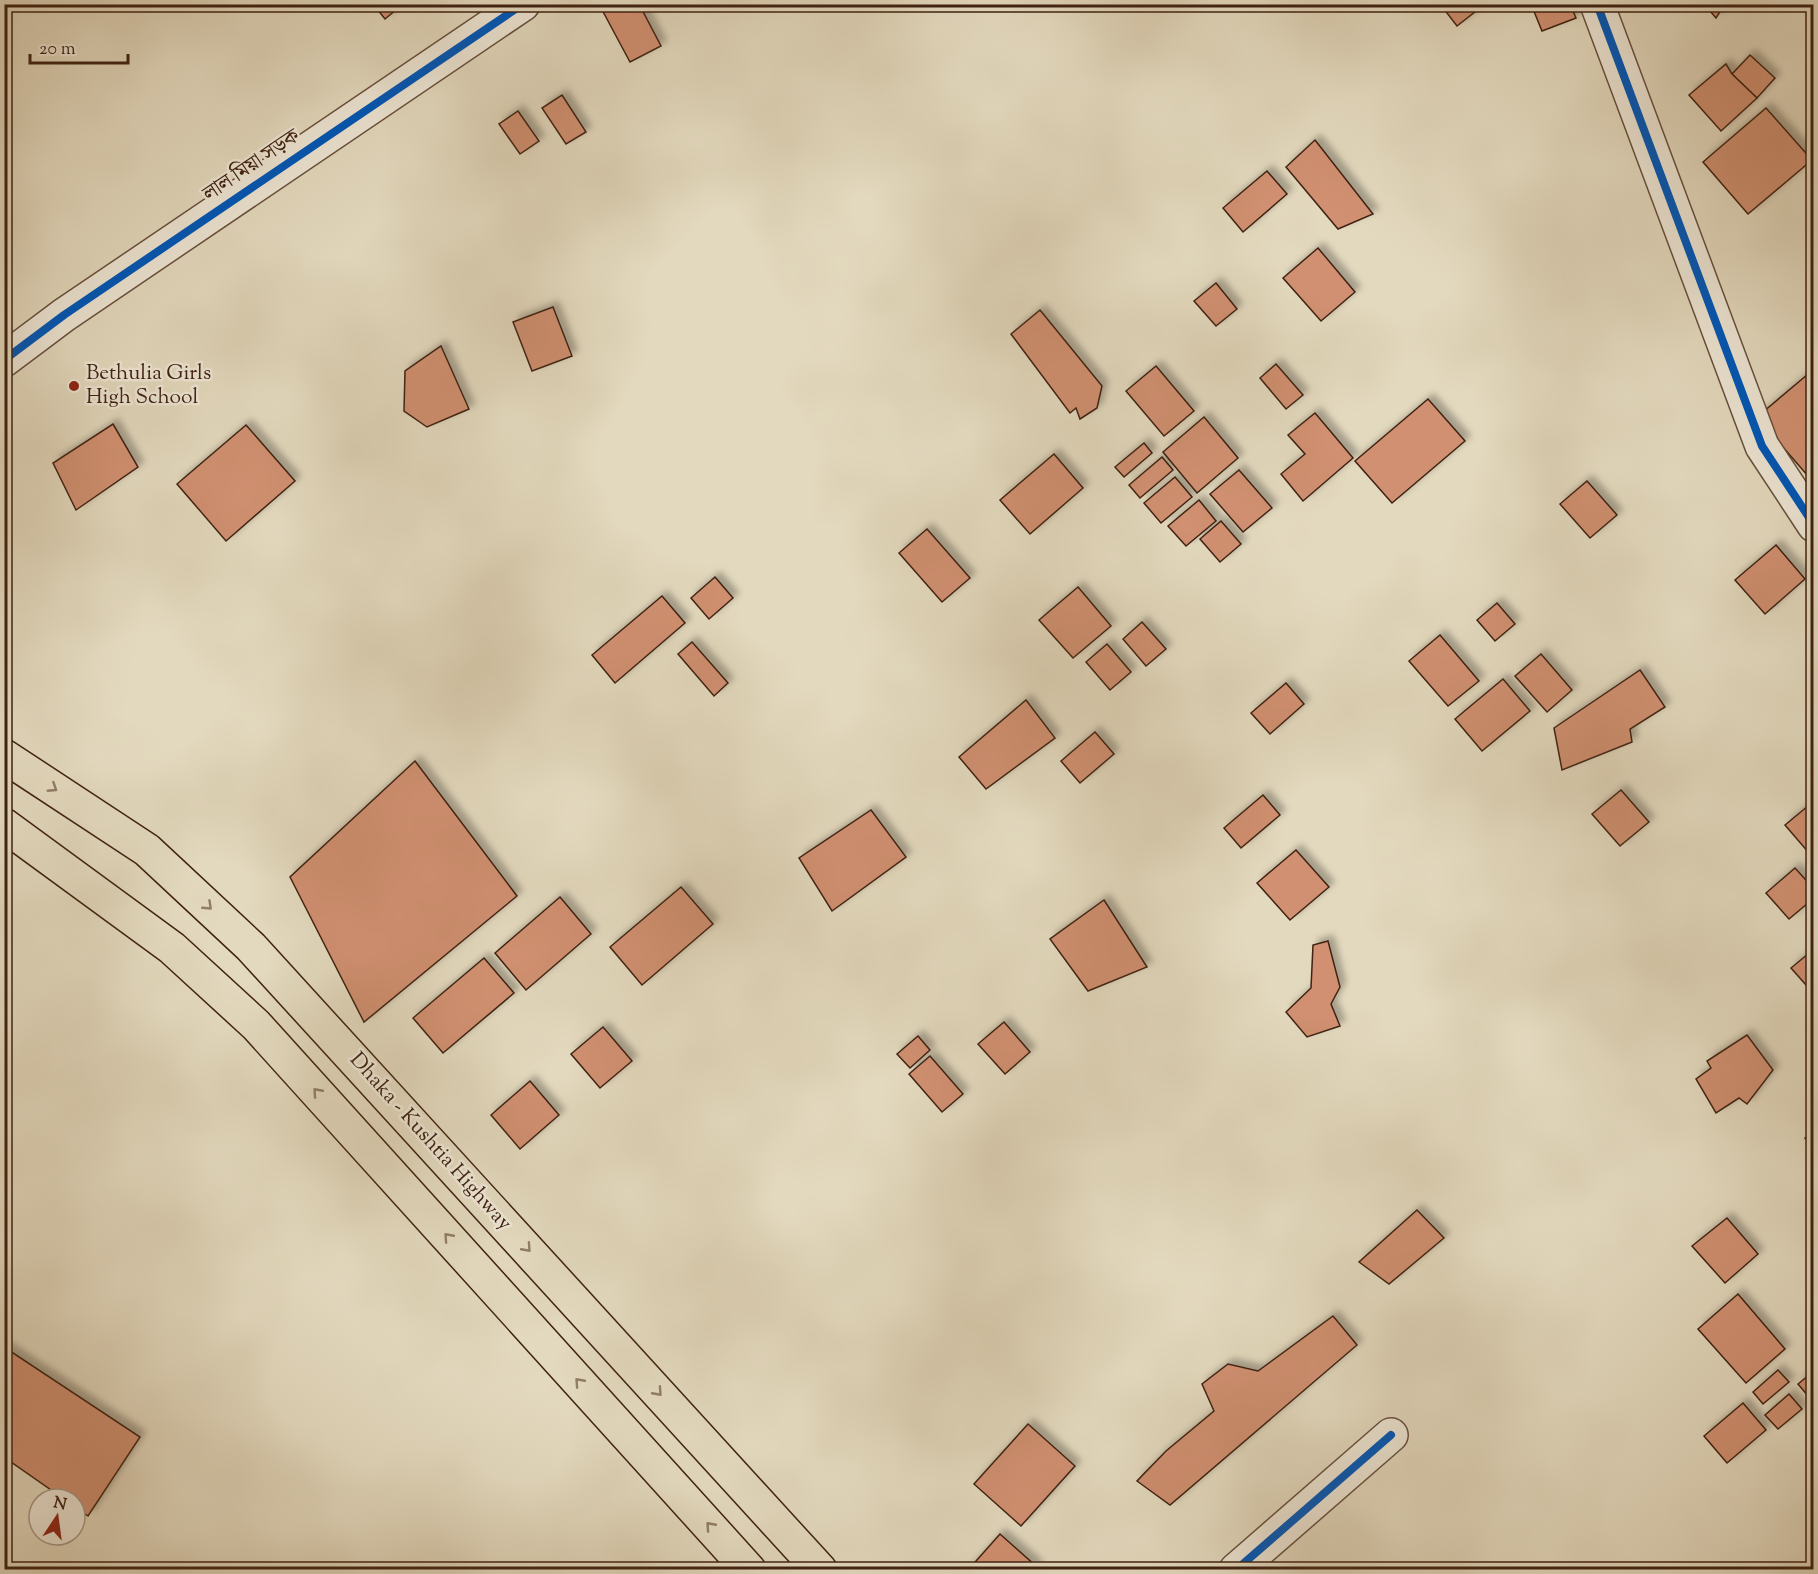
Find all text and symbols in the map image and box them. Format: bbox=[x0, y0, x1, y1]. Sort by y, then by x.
scale bar bbox=[30, 27, 128, 65]
text: 20 m bbox=[39, 37, 76, 63]
street label: লাল মিয়া সড়ক bbox=[197, 122, 307, 210]
place label: Bethulia Girls High School bbox=[86, 359, 211, 413]
marker: Bethulia Girls High School bbox=[67, 379, 81, 393]
one-way arrow bbox=[47, 781, 57, 793]
one-way arrow bbox=[201, 899, 211, 910]
street label: Dhaka - Kushtia Highway bbox=[342, 1046, 519, 1238]
one-way arrow bbox=[313, 1089, 324, 1099]
one-way arrow bbox=[444, 1233, 455, 1244]
one-way arrow bbox=[520, 1242, 531, 1252]
one-way arrow bbox=[575, 1378, 586, 1388]
one-way arrow bbox=[651, 1386, 662, 1396]
north arrow bbox=[27, 1487, 87, 1547]
text: N bbox=[51, 1492, 69, 1518]
one-way arrow bbox=[706, 1522, 717, 1533]

